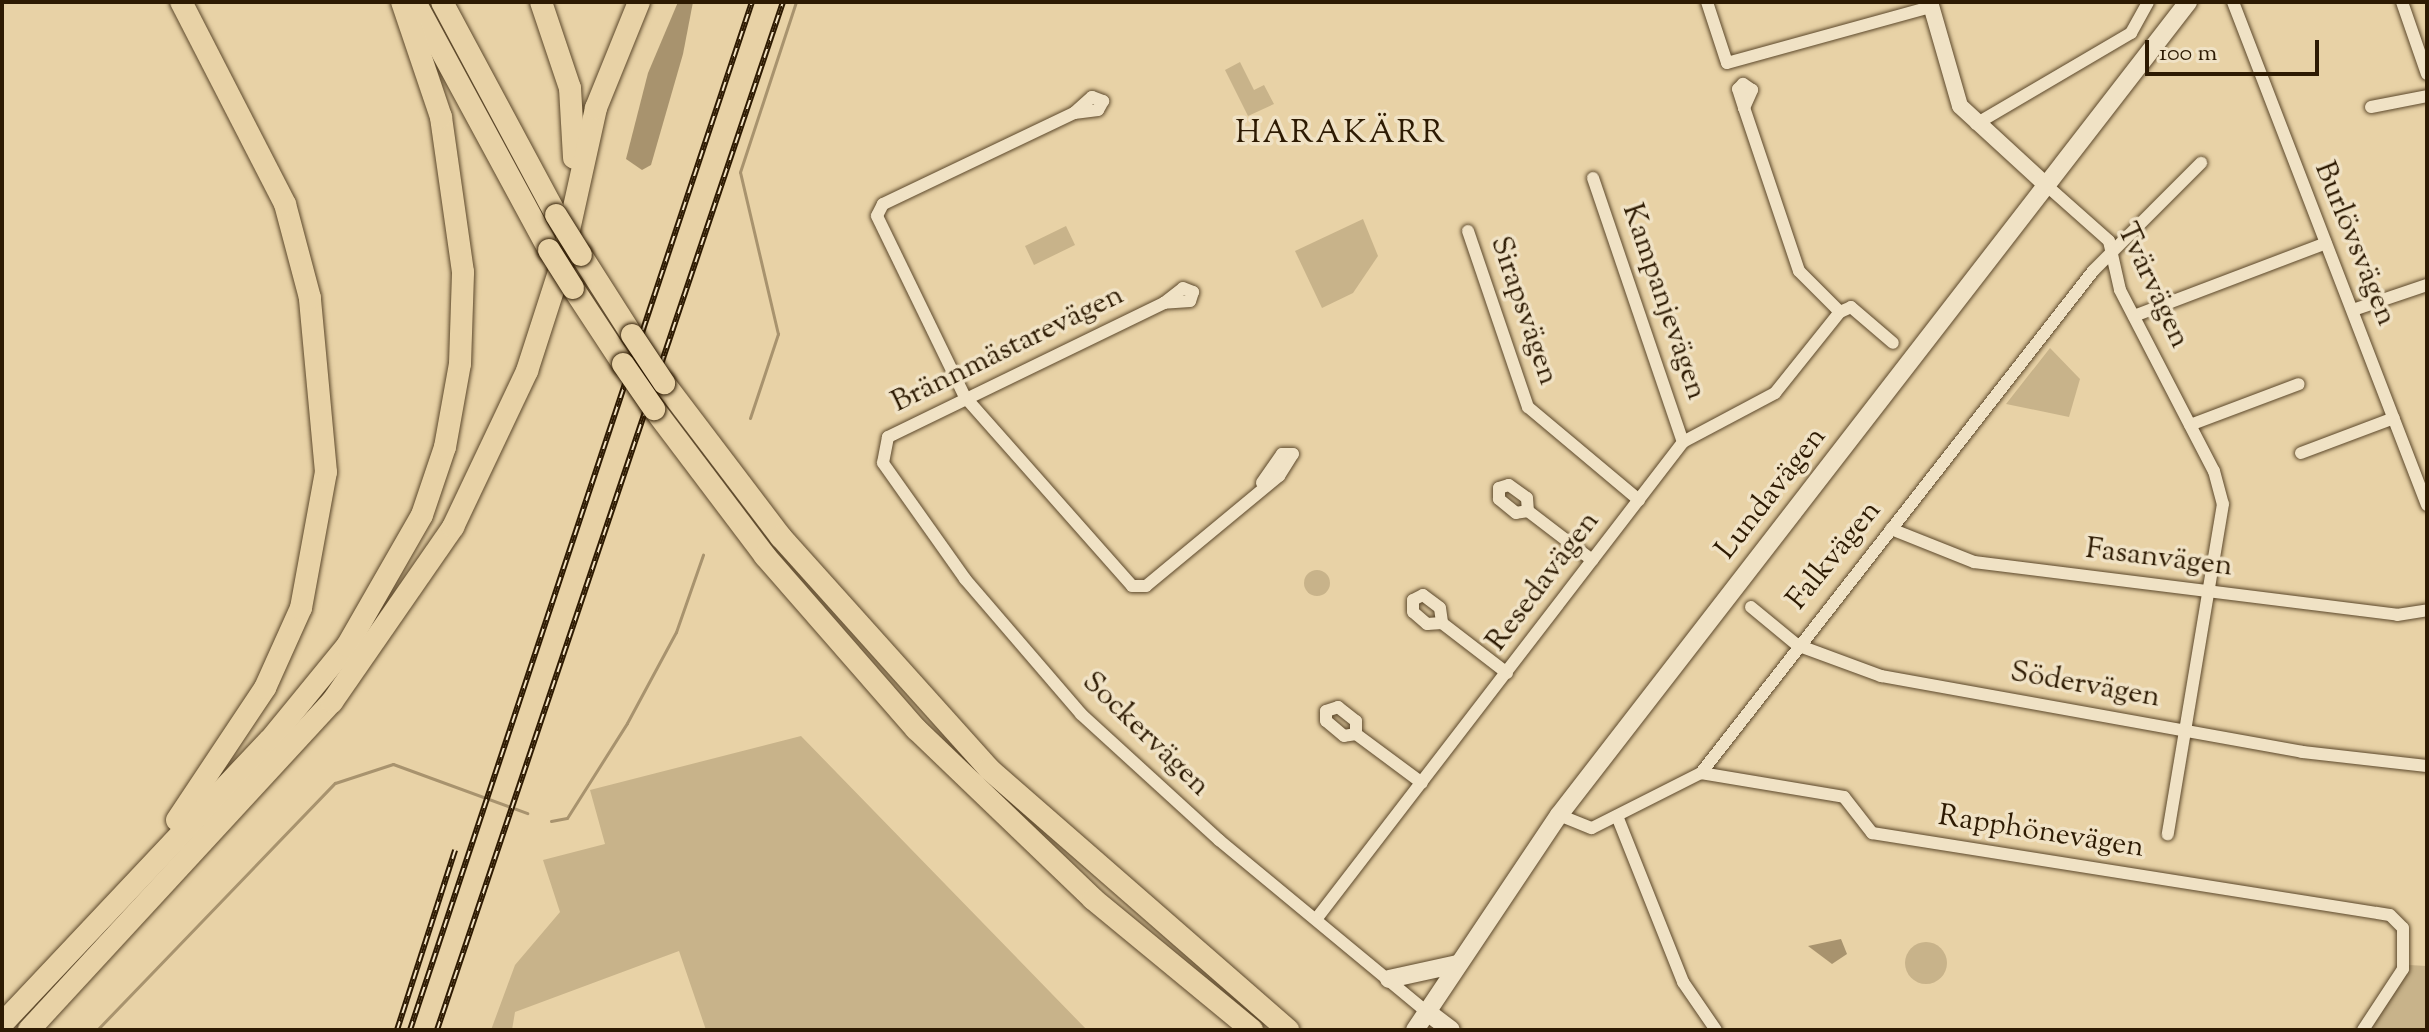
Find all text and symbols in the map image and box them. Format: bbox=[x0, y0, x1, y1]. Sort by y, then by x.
scale bar bbox=[2149, 24, 2323, 74]
text: 100 m bbox=[2159, 37, 2217, 71]
district label: HARAKÄRR bbox=[1235, 115, 1447, 153]
street label: Burlövsvägen bbox=[2305, 157, 2403, 331]
street label: Kampanjevägen bbox=[1613, 199, 1713, 405]
street label: Tvärvägen bbox=[2107, 218, 2197, 354]
street label: Sirapsvägen bbox=[1481, 232, 1565, 390]
street label: Brännmästarevägen bbox=[886, 278, 1130, 422]
street label: Lundavägen bbox=[1709, 420, 1835, 568]
street label: Falkvägen bbox=[1780, 494, 1890, 618]
street label: Resedavägen bbox=[1480, 505, 1608, 659]
street label: Fasanvägen bbox=[2083, 532, 2235, 586]
street label: Södervägen bbox=[2007, 655, 2163, 717]
street label: Sockervägen bbox=[1074, 665, 1216, 805]
street label: Rapphönevägen bbox=[1936, 799, 2146, 867]

